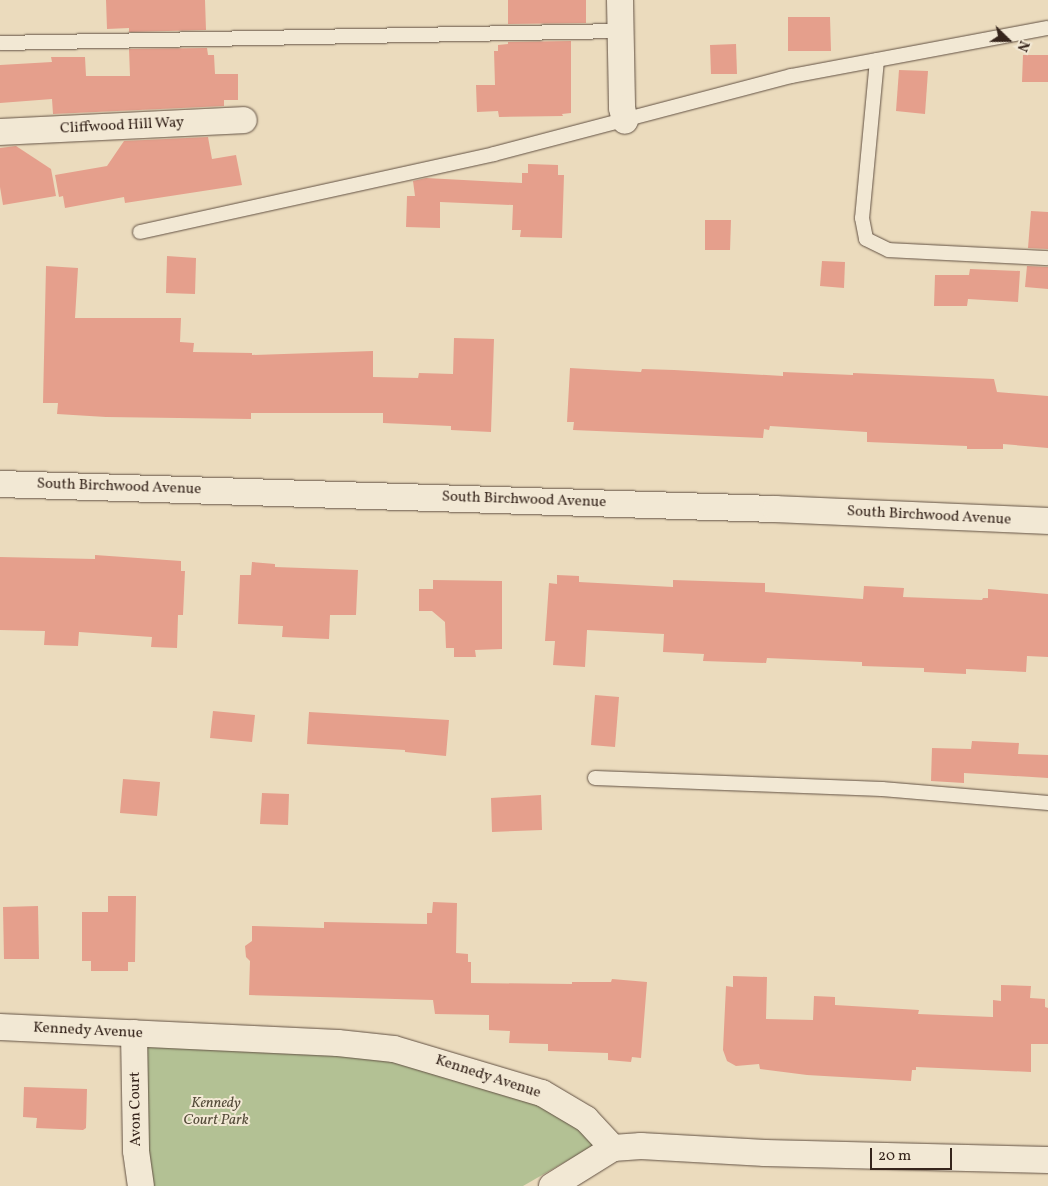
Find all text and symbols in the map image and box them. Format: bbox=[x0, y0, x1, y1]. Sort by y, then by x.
north arrow bbox=[983, 15, 1033, 65]
text: N bbox=[1012, 38, 1033, 54]
street label: Cliffwood Hill Way bbox=[59, 114, 185, 138]
street label: South Birchwood Avenue bbox=[36, 475, 202, 499]
street label: South Birchwood Avenue bbox=[441, 488, 607, 512]
street label: South Birchwood Avenue bbox=[846, 503, 1012, 529]
street label: Kennedy Avenue bbox=[32, 1019, 144, 1043]
street label: Kennedy Avenue bbox=[433, 1051, 543, 1103]
street label: Avon Court bbox=[126, 1071, 146, 1147]
park label: Kennedy Court Park bbox=[183, 1094, 249, 1129]
scale bar bbox=[873, 1138, 956, 1170]
text: 20 m bbox=[878, 1146, 911, 1167]

